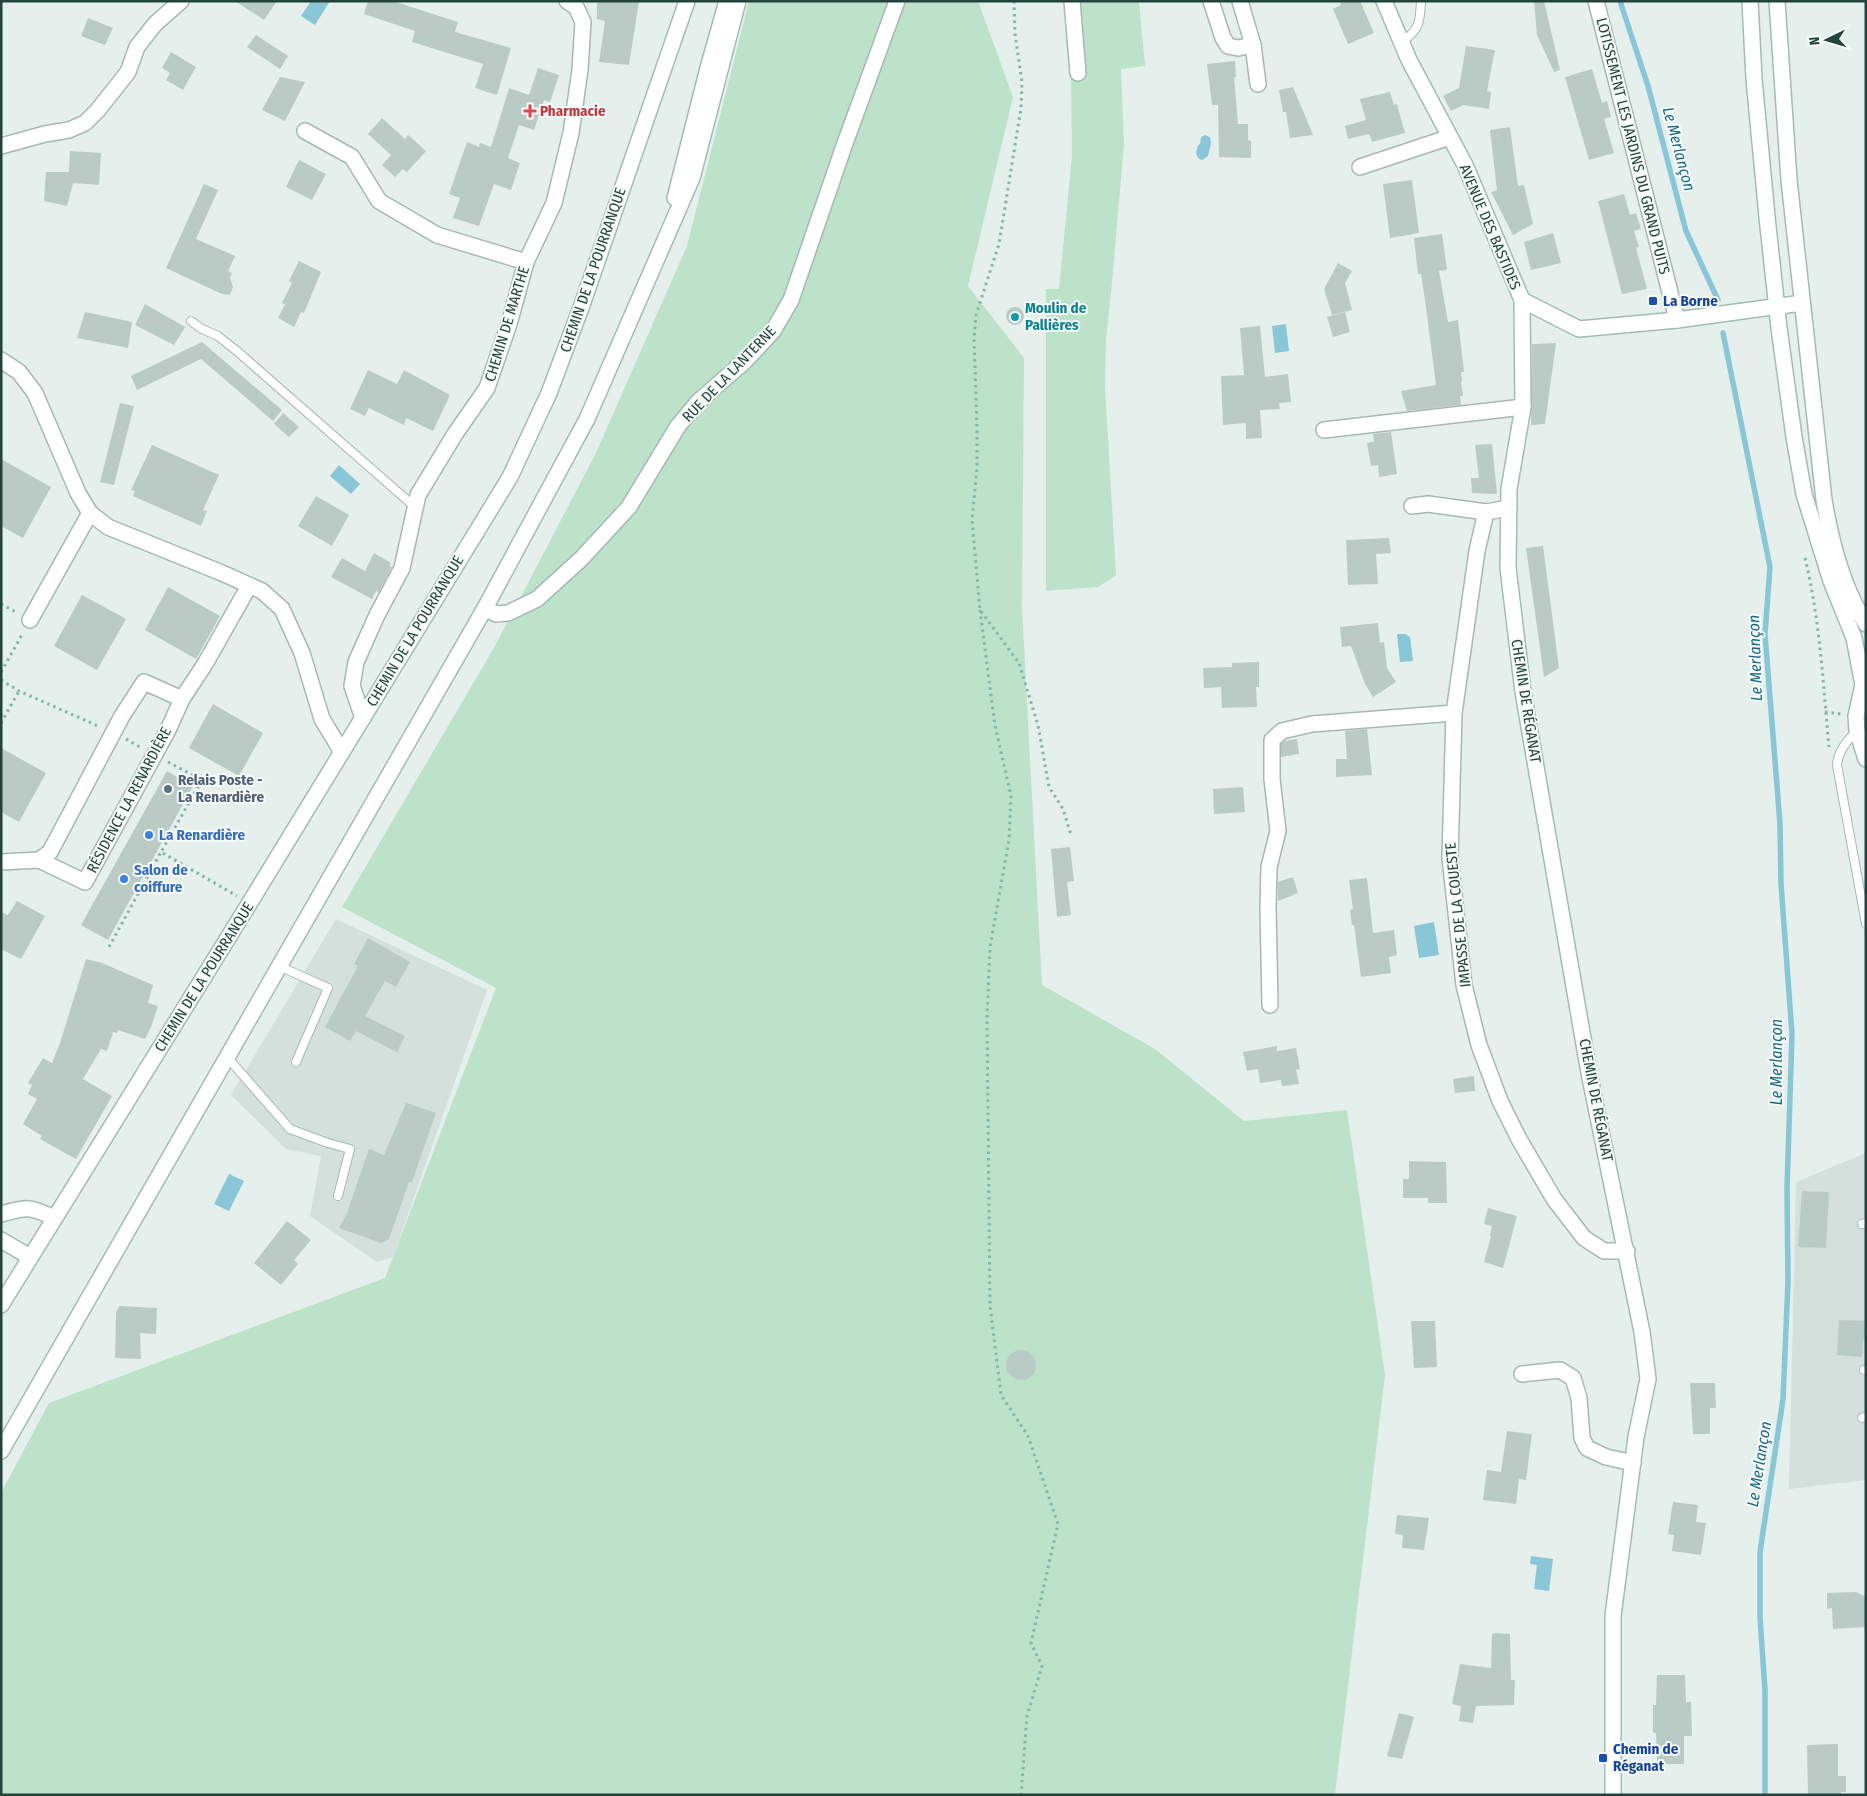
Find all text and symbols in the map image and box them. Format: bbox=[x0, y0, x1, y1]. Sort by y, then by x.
north arrow bbox=[1802, 15, 1852, 65]
street label: LOTISSEMENT LES JARDINS DU GRAND PUITS bbox=[1592, 16, 1674, 276]
text: N bbox=[1806, 36, 1823, 46]
place label: Pharmacie bbox=[540, 102, 606, 120]
marker: Pharmacie bbox=[524, 105, 536, 117]
water label: Le Merlançon bbox=[1659, 105, 1699, 193]
street label: AVENUE DES BASTIDES bbox=[1455, 162, 1525, 292]
street label: CHEMIN DE LA POURRANQUE bbox=[556, 185, 630, 355]
street label: CHEMIN DE MARTHE bbox=[481, 264, 533, 384]
place label: La Borne bbox=[1663, 292, 1718, 310]
marker: La Borne bbox=[1647, 295, 1659, 307]
place label: Moulin de Pallières bbox=[1025, 299, 1087, 334]
marker: Moulin de Pallières bbox=[1009, 311, 1021, 323]
street label: RUE DE LA LANTERNE bbox=[679, 322, 779, 426]
street label: CHEMIN DE LA POURRANQUE bbox=[363, 552, 467, 710]
water label: Le Merlançon bbox=[1744, 614, 1766, 702]
street label: CHEMIN DE RÉGANAT bbox=[1507, 638, 1545, 764]
street label: RÉSIDENCE LA RENARDIÈRE bbox=[83, 724, 175, 876]
place label: Relais Poste - La Renardière bbox=[178, 771, 264, 806]
marker: Relais Poste - La Renardière bbox=[162, 783, 174, 795]
place label: La Renardière bbox=[159, 826, 245, 844]
marker: La Renardière bbox=[143, 829, 155, 841]
street label: IMPASSE DE LA COUESTE bbox=[1441, 842, 1475, 988]
place label: Salon de coiffure bbox=[134, 861, 188, 896]
marker: Salon de coiffure bbox=[118, 873, 130, 885]
street label: CHEMIN DE LA POURRANQUE bbox=[151, 899, 257, 1055]
water label: Le Merlançon bbox=[1767, 1019, 1786, 1105]
street label: CHEMIN DE RÉGANAT bbox=[1575, 1037, 1617, 1163]
water label: Le Merlançon bbox=[1743, 1420, 1775, 1508]
place label: Chemin de Réganat bbox=[1613, 1740, 1679, 1775]
marker: Chemin de Réganat bbox=[1597, 1752, 1609, 1764]

